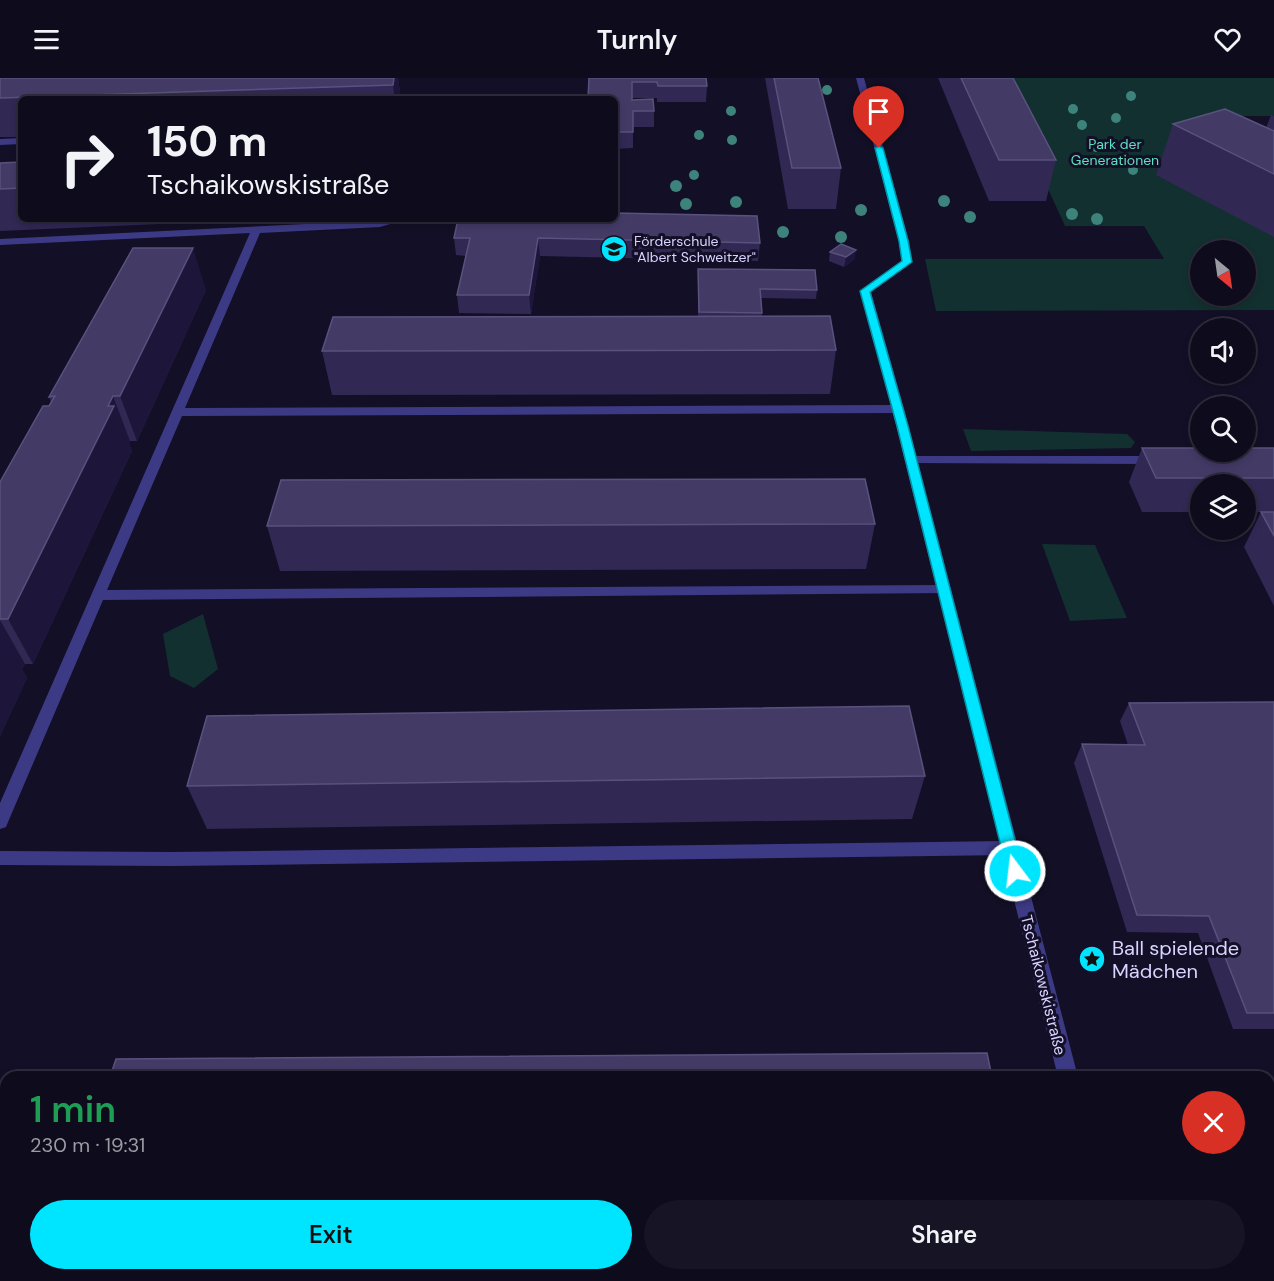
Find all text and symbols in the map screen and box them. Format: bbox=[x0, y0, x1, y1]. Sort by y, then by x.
text: Turnly bbox=[597, 22, 677, 57]
icon: menu bbox=[30, 23, 63, 56]
icon: heart bbox=[1211, 23, 1244, 56]
pin bbox=[853, 86, 904, 148]
icon: arrive bbox=[862, 95, 895, 128]
text: 150 m bbox=[147, 114, 267, 169]
icon: right bbox=[48, 120, 126, 198]
park label: Park der Generationen bbox=[1071, 135, 1159, 169]
text: Tschaikowskistraße bbox=[147, 167, 389, 202]
place label: Förderschule "Albert Schweitzer" bbox=[634, 232, 756, 266]
school or university icon: Förderschule "Albert Schweitzer" bbox=[599, 234, 629, 264]
north arrow bbox=[1190, 240, 1256, 306]
map controls bbox=[1190, 240, 1256, 540]
button: sound bbox=[1190, 318, 1256, 384]
button: search bbox=[1190, 396, 1256, 462]
button: layers bbox=[1190, 474, 1256, 540]
position arrow bbox=[983, 839, 1047, 903]
street label: Tschaikowskistraße bbox=[1016, 913, 1071, 1057]
place label: Ball spielende Mädchen bbox=[1112, 935, 1239, 984]
place icon: Ball spielende Mädchen bbox=[1077, 944, 1107, 974]
text: 1 min bbox=[30, 1086, 116, 1133]
button: close bbox=[1182, 1091, 1245, 1154]
text: 230 m · 19:31 bbox=[30, 1132, 145, 1158]
button: Exit bbox=[30, 1200, 632, 1269]
button: Share bbox=[644, 1200, 1245, 1269]

